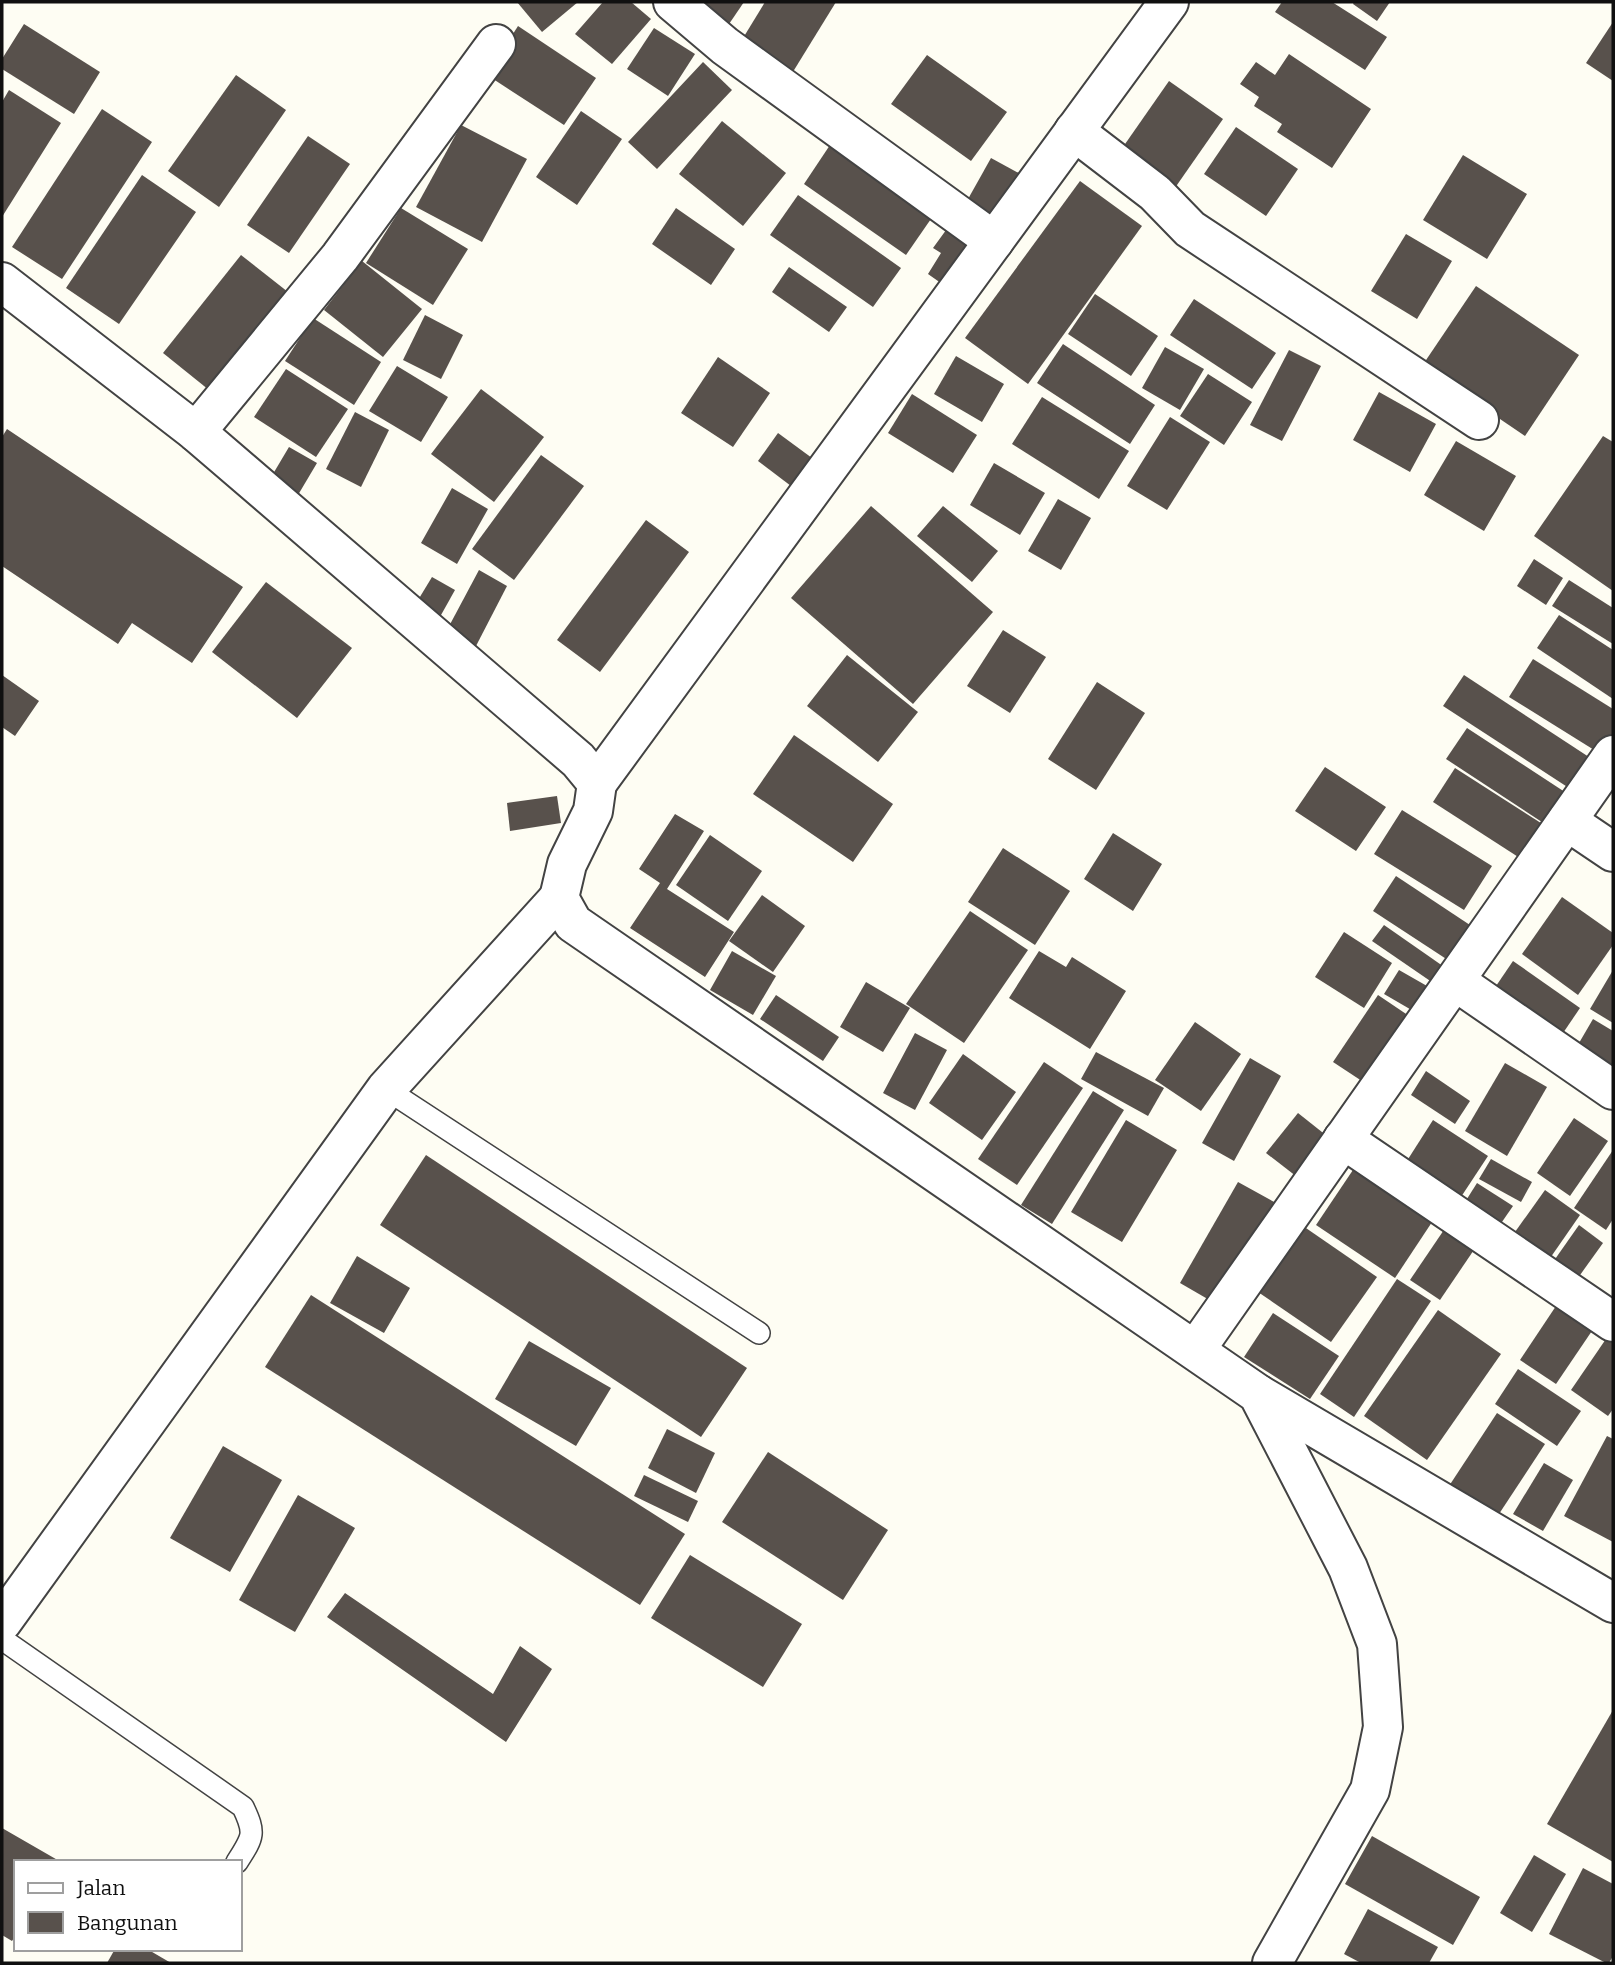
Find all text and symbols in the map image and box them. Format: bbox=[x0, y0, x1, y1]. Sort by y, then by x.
legend bbox=[14, 1860, 242, 1951]
text: Jalan bbox=[76, 1875, 126, 1901]
text: Bangunan bbox=[77, 1910, 178, 1936]

